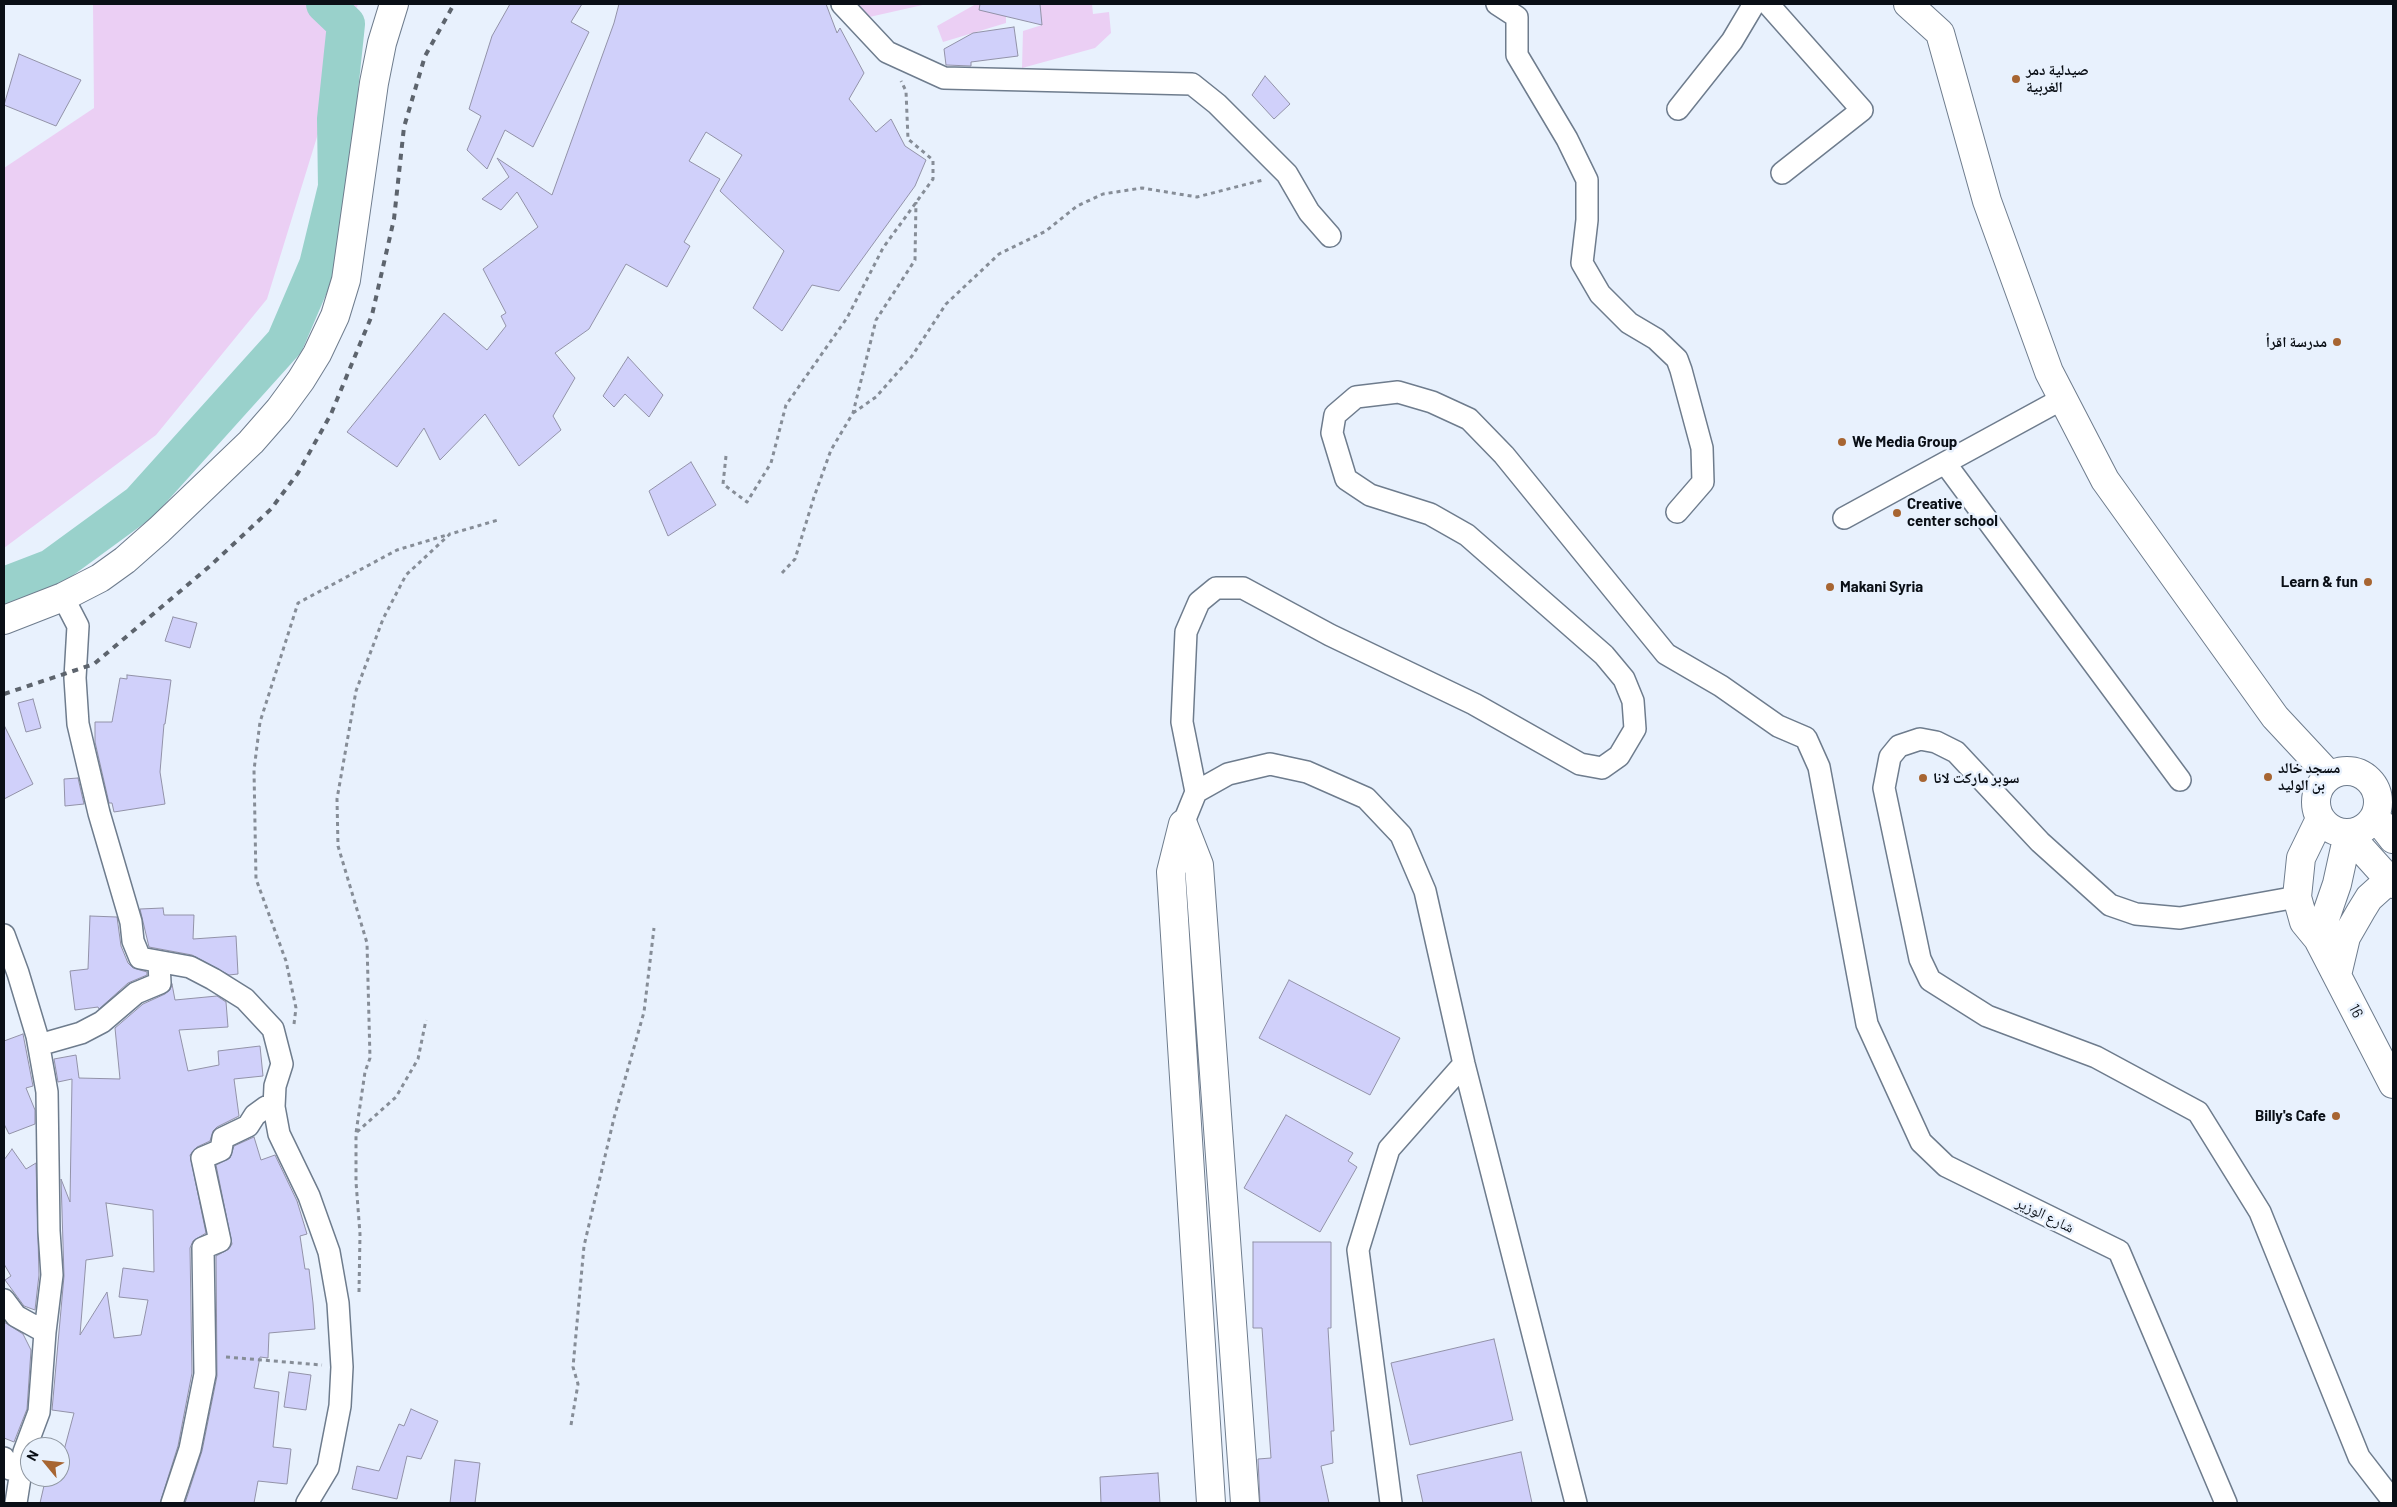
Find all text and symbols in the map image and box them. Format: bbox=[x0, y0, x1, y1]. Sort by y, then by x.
place label: صيدلية دمر الغربية bbox=[2026, 61, 2089, 96]
marker: صيدلية دمر الغربية bbox=[2010, 73, 2022, 85]
place label: مدرسة اقرأ bbox=[2266, 333, 2327, 351]
marker: مدرسة اقرأ bbox=[2331, 336, 2343, 348]
place label: We Media Group bbox=[1852, 433, 1957, 451]
marker: We Media Group bbox=[1836, 436, 1848, 448]
place label: Creative center school bbox=[1907, 495, 1998, 530]
marker: Creative center school bbox=[1891, 507, 1903, 519]
place label: Learn & fun bbox=[2281, 573, 2358, 591]
marker: Learn & fun bbox=[2362, 576, 2374, 588]
place label: Makani Syria bbox=[1840, 578, 1923, 596]
marker: Makani Syria bbox=[1824, 581, 1836, 593]
place label: مسجد خالد بن الوليد bbox=[2278, 759, 2340, 794]
place label: سوبر ماركت لانا bbox=[1933, 769, 2019, 787]
marker: مسجد خالد بن الوليد bbox=[2262, 771, 2274, 783]
marker: سوبر ماركت لانا bbox=[1917, 772, 1929, 784]
street label: 16 bbox=[2345, 1001, 2367, 1021]
place label: Billy's Cafe bbox=[2255, 1107, 2326, 1125]
marker: Billy's Cafe bbox=[2330, 1110, 2342, 1122]
street label: شارع الوزير bbox=[2013, 1193, 2077, 1237]
north arrow bbox=[20, 1437, 70, 1487]
text: N bbox=[23, 1447, 42, 1463]

